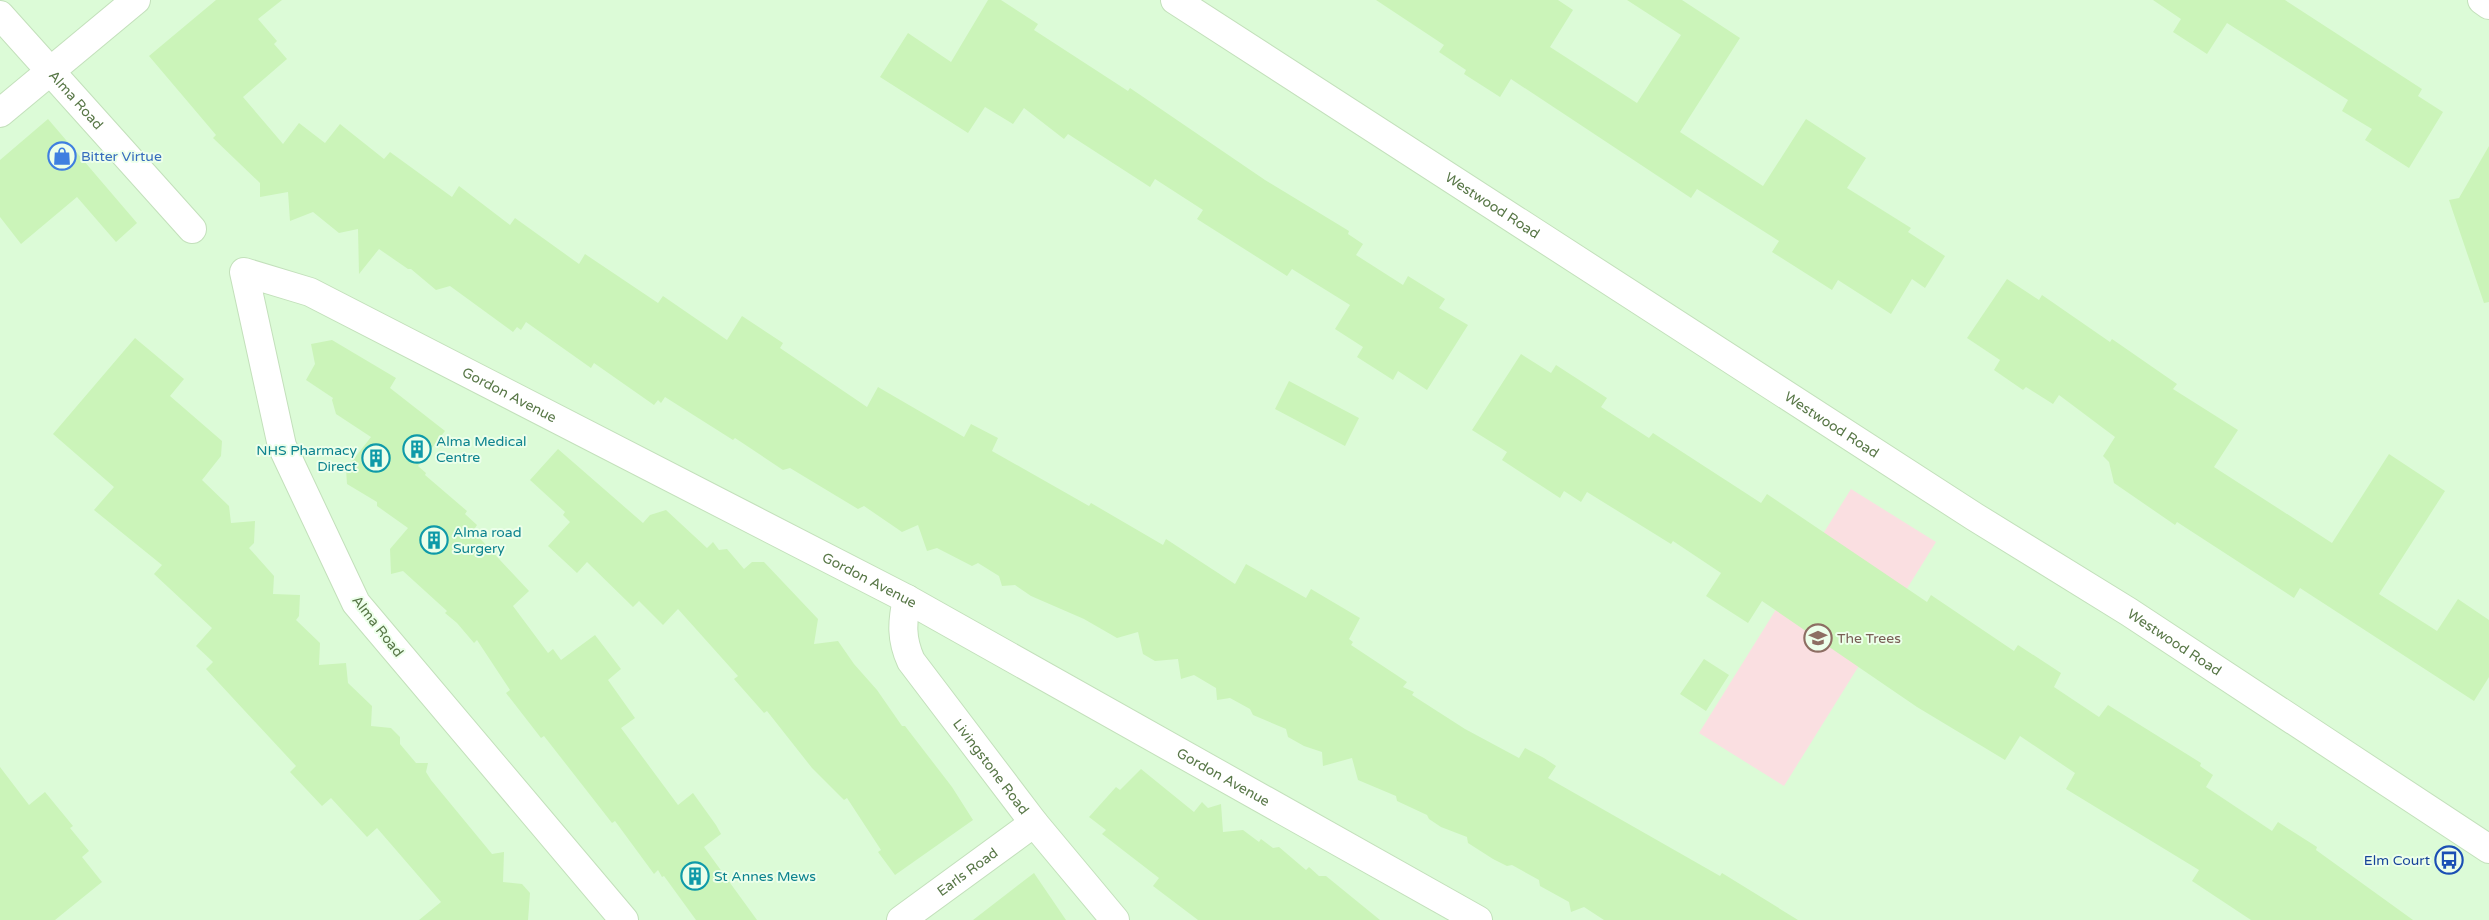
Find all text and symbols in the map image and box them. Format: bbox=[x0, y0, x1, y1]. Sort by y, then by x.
street label: Alma Road bbox=[45, 67, 107, 133]
shop icon: Bitter Virtue bbox=[47, 141, 77, 171]
place label: Bitter Virtue bbox=[81, 148, 162, 165]
street label: Westwood Road bbox=[1442, 169, 1543, 242]
street label: Gordon Avenue bbox=[459, 364, 559, 426]
street label: Westwood Road bbox=[1781, 388, 1882, 462]
place label: Alma Medical Centre bbox=[436, 433, 527, 466]
building icon: Alma Medical Centre bbox=[402, 434, 432, 464]
place label: NHS Pharmacy Direct bbox=[256, 442, 358, 475]
building icon: NHS Pharmacy Direct bbox=[361, 443, 391, 473]
place label: Alma road Surgery bbox=[453, 524, 522, 557]
building icon: Alma road Surgery bbox=[419, 525, 449, 555]
street label: Gordon Avenue bbox=[819, 549, 920, 612]
street label: Alma Road bbox=[348, 592, 407, 660]
street label: Westwood Road bbox=[2124, 605, 2225, 680]
school or university icon: The Trees bbox=[1803, 623, 1833, 653]
place label: The Trees bbox=[1837, 630, 1901, 647]
street label: Livingstone Road bbox=[949, 716, 1033, 818]
street label: Gordon Avenue bbox=[1174, 744, 1273, 810]
street label: Earls Road bbox=[934, 844, 1001, 900]
bus stop icon: Elm Court bbox=[2434, 845, 2464, 875]
place label: Elm Court bbox=[2364, 852, 2431, 869]
building icon: St Annes Mews bbox=[680, 861, 710, 891]
place label: St Annes Mews bbox=[714, 868, 816, 885]

